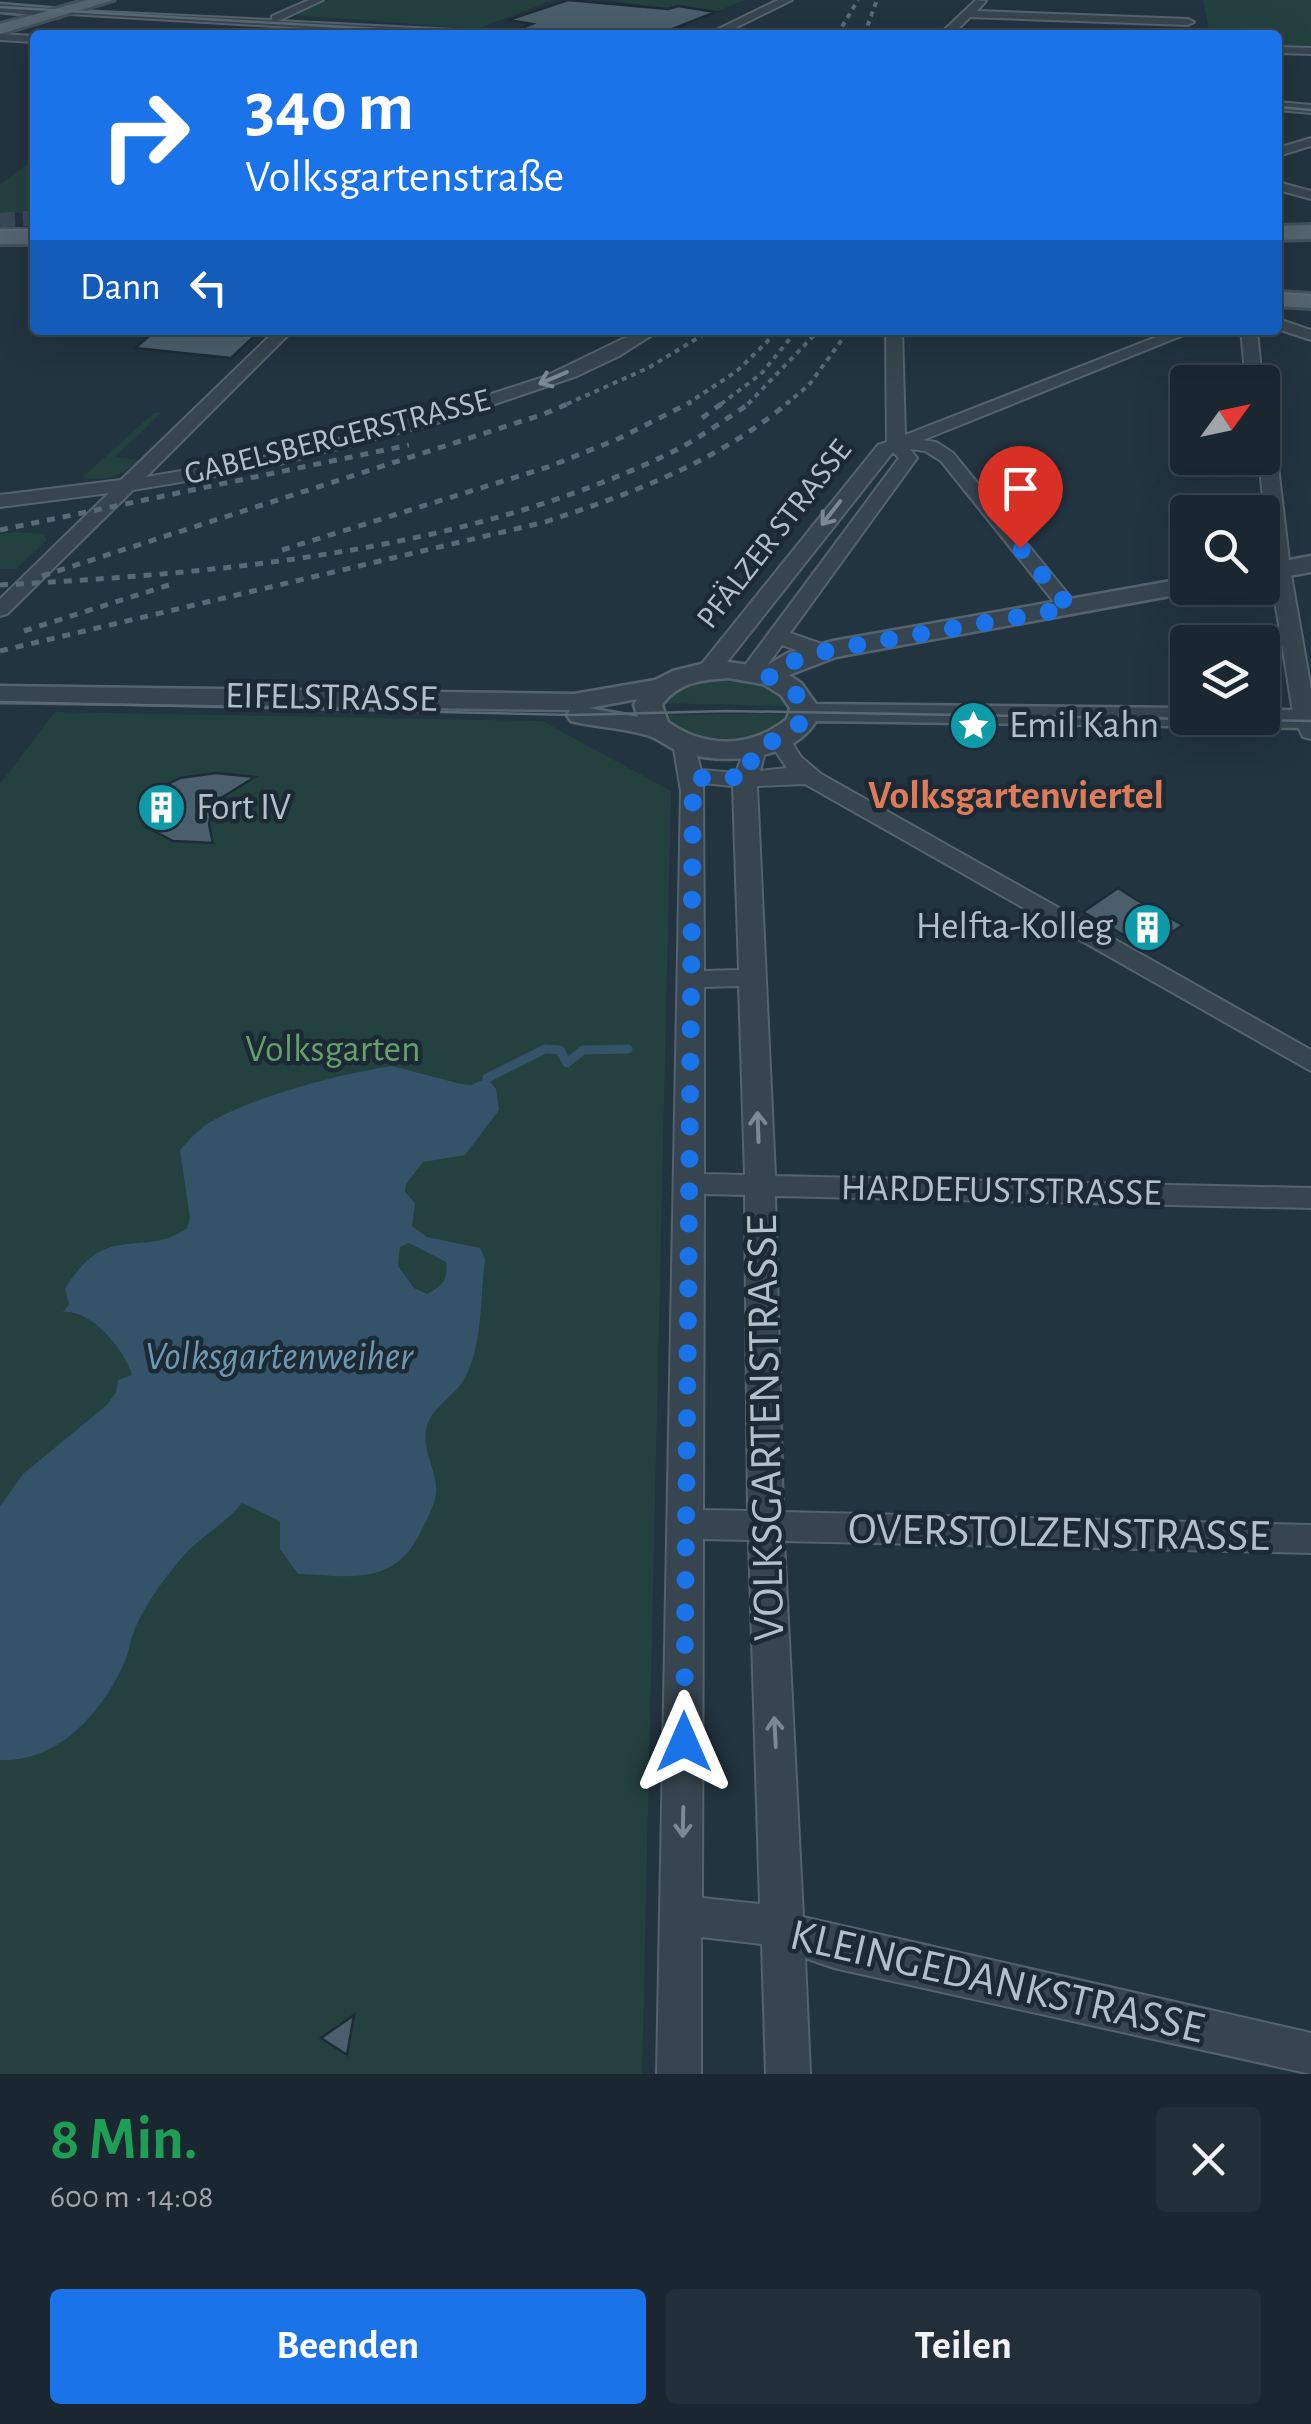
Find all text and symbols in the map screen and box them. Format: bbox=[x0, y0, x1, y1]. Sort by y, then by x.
icon: right bbox=[80, 70, 210, 200]
text: 340 m bbox=[245, 73, 414, 143]
text: Volksgartenstraße bbox=[245, 155, 564, 200]
icon: left bbox=[181, 260, 236, 315]
text: Dann bbox=[80, 269, 161, 307]
north arrow bbox=[1170, 365, 1280, 475]
map controls bbox=[1170, 365, 1280, 735]
one-way arrow bbox=[538, 371, 569, 389]
street label: GABELSBERGERSTRASSE bbox=[181, 384, 493, 490]
street label: PFÄLZER STRASSE bbox=[690, 433, 857, 634]
pin bbox=[978, 446, 1063, 549]
icon: arrive bbox=[993, 461, 1048, 516]
button: search bbox=[1170, 495, 1280, 605]
one-way arrow bbox=[821, 499, 842, 526]
button: layers bbox=[1170, 625, 1280, 735]
street label: EIFELSTRASSE bbox=[225, 677, 437, 719]
place icon: Emil Kahn bbox=[948, 700, 1000, 752]
place label: Emil Kahn bbox=[1009, 707, 1159, 745]
district label: Volksgartenviertel bbox=[868, 776, 1164, 816]
building icon: Fort IV bbox=[135, 782, 187, 834]
place label: Fort IV bbox=[196, 789, 292, 827]
building icon: Helfta-Kolleg bbox=[1122, 901, 1174, 953]
place label: Helfta-Kolleg bbox=[916, 908, 1113, 946]
park label: Volksgarten bbox=[245, 1031, 421, 1069]
one-way arrow bbox=[748, 1112, 767, 1144]
street label: HARDEFUSTSTRASSE bbox=[840, 1169, 1162, 1213]
street label: VOLKSGARTENSTRASSE bbox=[740, 1214, 792, 1642]
water label: Volksgartenweiher bbox=[145, 1337, 414, 1377]
street label: OVERSTOLZENSTRASSE bbox=[848, 1507, 1270, 1559]
position arrow bbox=[632, 1690, 736, 1794]
one-way arrow bbox=[766, 1716, 785, 1748]
one-way arrow bbox=[674, 1804, 692, 1837]
street label: KLEINGEDANKSTRASSE bbox=[786, 1912, 1208, 2052]
button: close bbox=[1156, 2107, 1261, 2212]
text: 8 Min. bbox=[50, 2110, 198, 2170]
text: 600 m · 14:08 bbox=[50, 2181, 213, 2213]
button: Beenden bbox=[50, 2289, 646, 2404]
button: Teilen bbox=[666, 2289, 1261, 2404]

